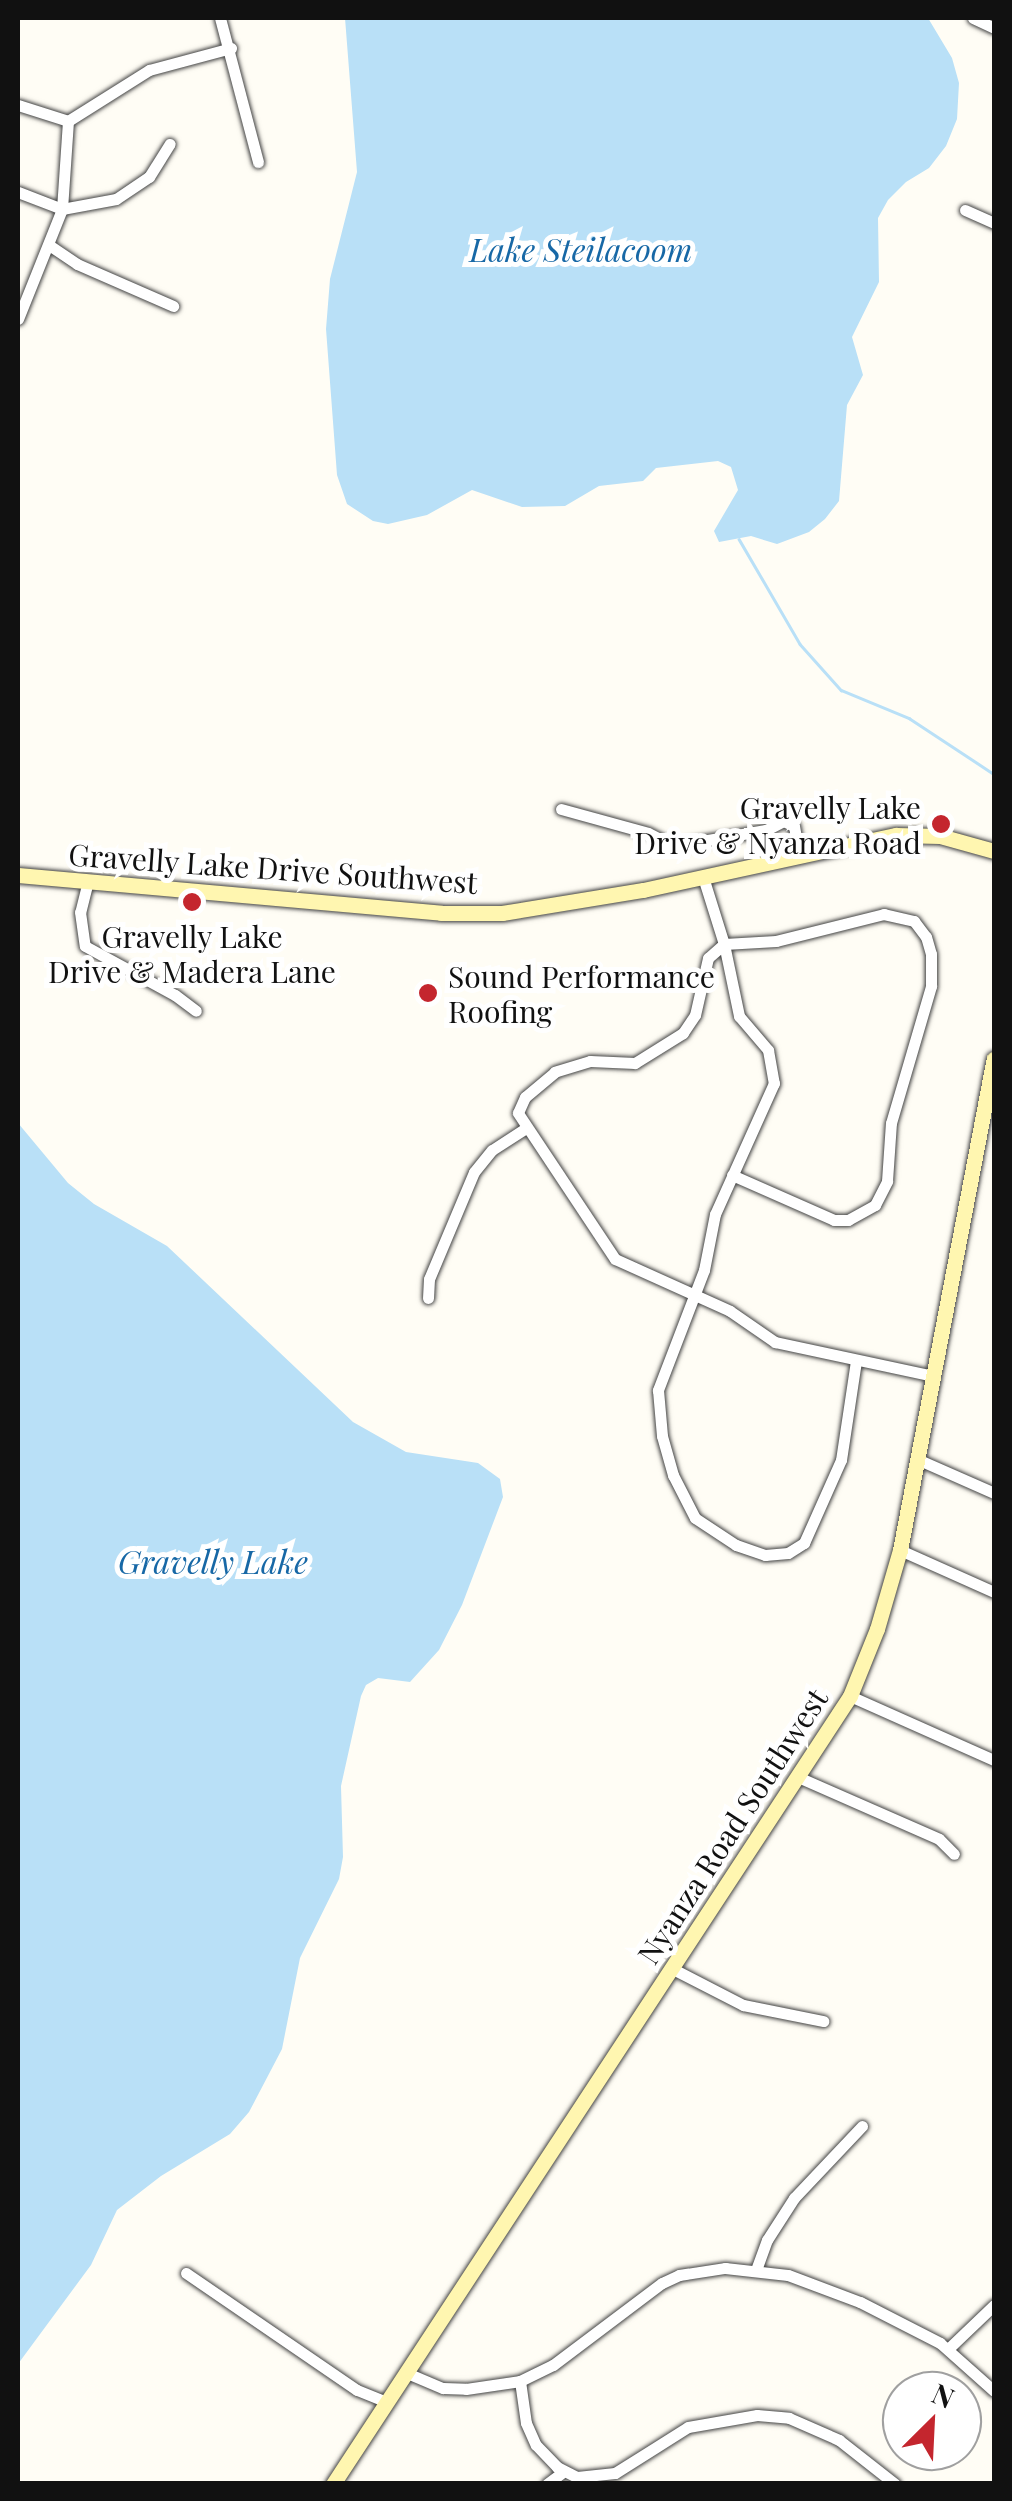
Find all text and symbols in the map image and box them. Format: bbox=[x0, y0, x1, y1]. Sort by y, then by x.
water label: Lake Steilacoom bbox=[470, 230, 692, 268]
place label: Gravelly Lake Drive & Nyanza Road bbox=[634, 789, 921, 860]
marker: Gravelly Lake Drive & Nyanza Road bbox=[930, 813, 952, 835]
street label: Gravelly Lake Drive Southwest bbox=[67, 836, 479, 900]
marker: Gravelly Lake Drive & Madera Lane bbox=[181, 891, 203, 913]
place label: Gravelly Lake Drive & Madera Lane bbox=[48, 918, 336, 988]
place label: Sound Performance Roofing bbox=[448, 958, 715, 1028]
marker: Sound Performance Roofing bbox=[417, 982, 439, 1004]
water label: Gravelly Lake bbox=[118, 1542, 308, 1580]
street label: Nyanza Road Southwest bbox=[629, 1682, 835, 1970]
north arrow bbox=[882, 2371, 982, 2471]
text: N bbox=[927, 2374, 960, 2416]

